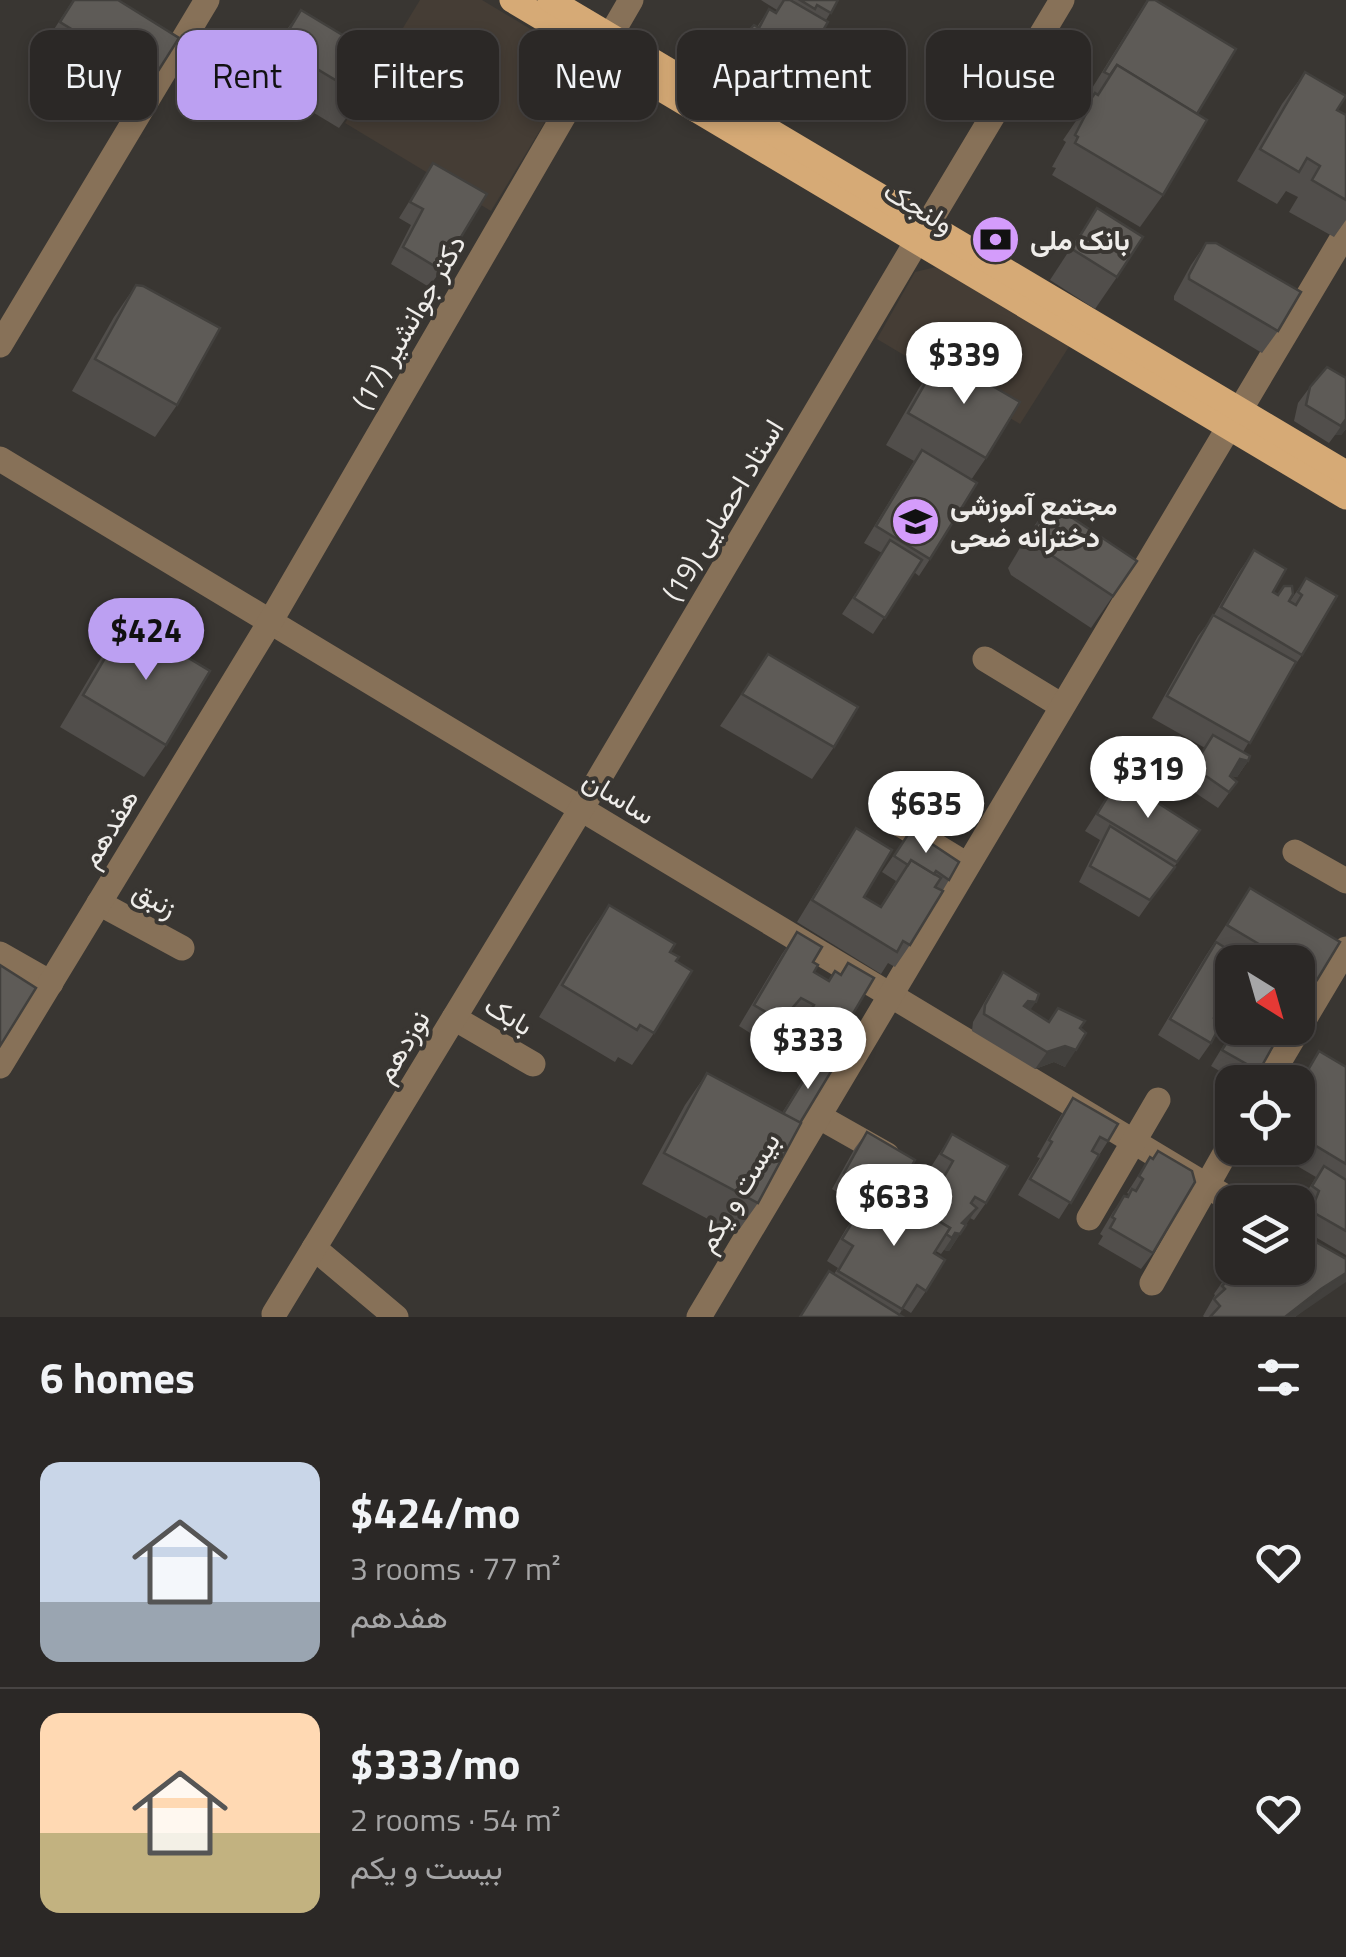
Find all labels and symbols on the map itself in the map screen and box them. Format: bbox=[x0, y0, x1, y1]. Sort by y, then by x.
street label: ولنجک bbox=[876, 169, 963, 244]
bank icon: بانک ملی bbox=[969, 214, 1021, 266]
place label: بانک ملی bbox=[1030, 218, 1130, 261]
street label: دکتر جوانشیر (17) bbox=[341, 226, 476, 417]
pin: $339 bbox=[905, 322, 1023, 407]
street label: استاد احصایی (19) bbox=[651, 410, 794, 609]
place label: مجتمع آموزشی دخترانه ضحی bbox=[950, 483, 1118, 558]
school or university icon: مجتمع آموزشی دخترانه ضحی bbox=[889, 495, 941, 547]
pin: $424 bbox=[87, 598, 205, 683]
pin: $319 bbox=[1089, 736, 1207, 821]
street label: ساسان bbox=[575, 758, 664, 835]
pin: $635 bbox=[867, 771, 985, 856]
street label: هفدهم bbox=[68, 780, 149, 875]
street label: زنبق bbox=[125, 869, 185, 928]
north arrow bbox=[1215, 945, 1315, 1045]
street label: بابک bbox=[477, 983, 542, 1046]
street label: نوزدهم bbox=[363, 1001, 440, 1090]
pin: $333 bbox=[749, 1007, 867, 1092]
street label: بیست و یکم bbox=[685, 1123, 790, 1260]
pin: $633 bbox=[835, 1164, 953, 1249]

